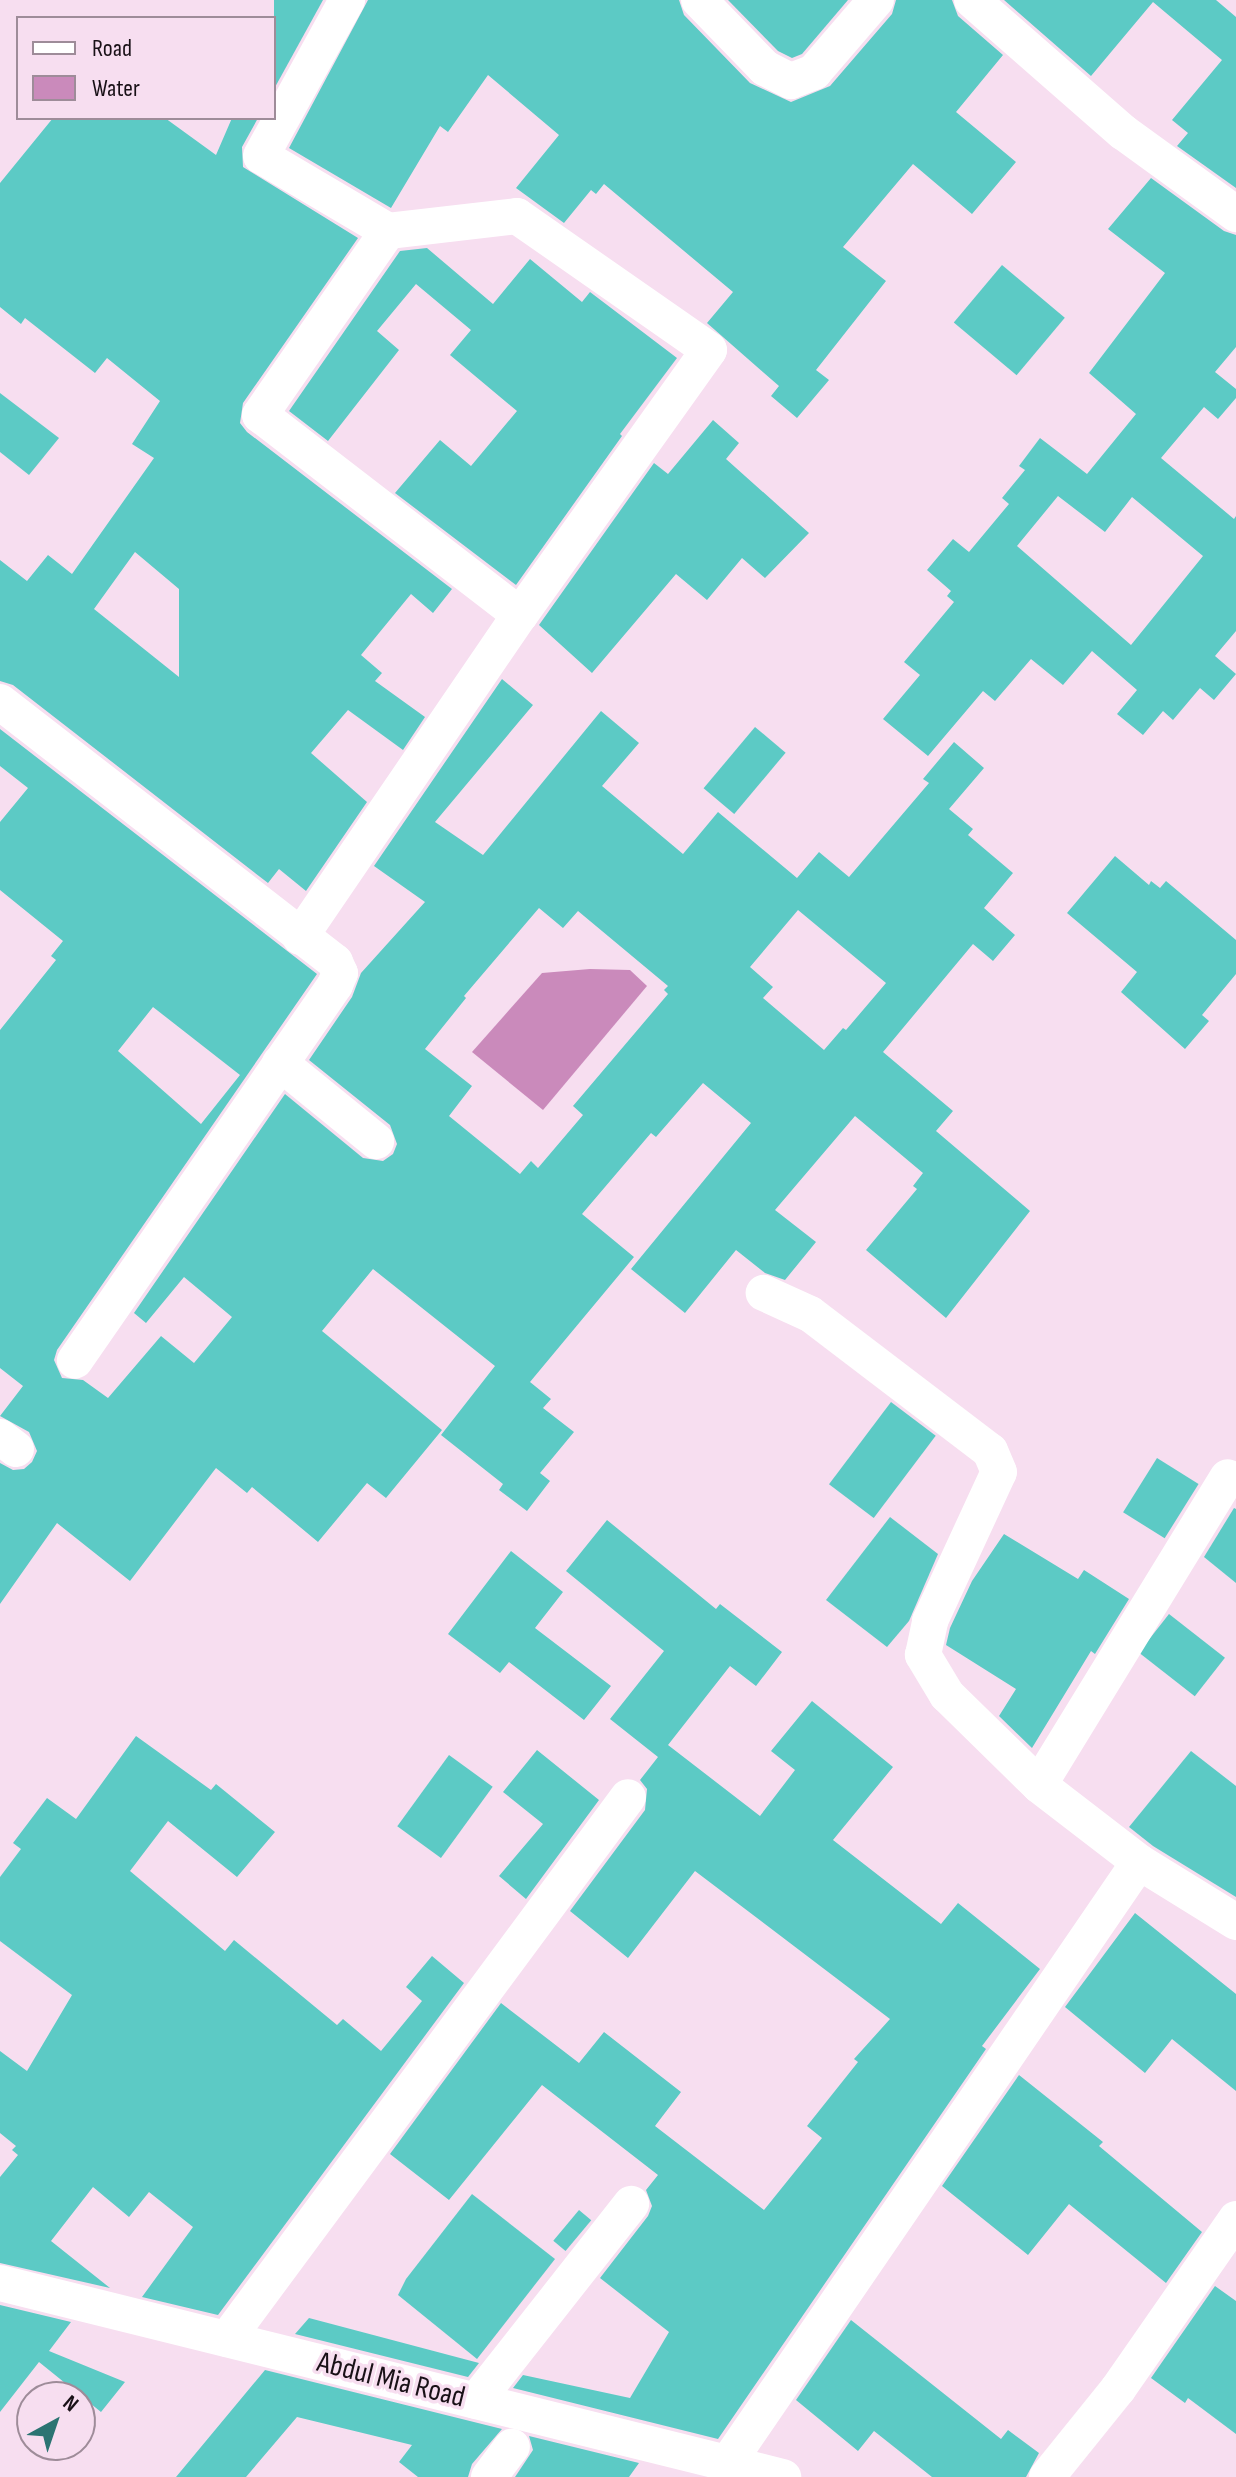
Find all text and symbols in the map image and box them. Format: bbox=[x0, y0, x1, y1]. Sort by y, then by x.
legend bbox=[16, 16, 276, 120]
text: Road bbox=[92, 34, 132, 63]
text: Water bbox=[92, 74, 140, 103]
street label: Abdul Mia Road bbox=[313, 2344, 469, 2416]
north arrow bbox=[16, 2381, 96, 2461]
text: N bbox=[57, 2390, 84, 2418]

